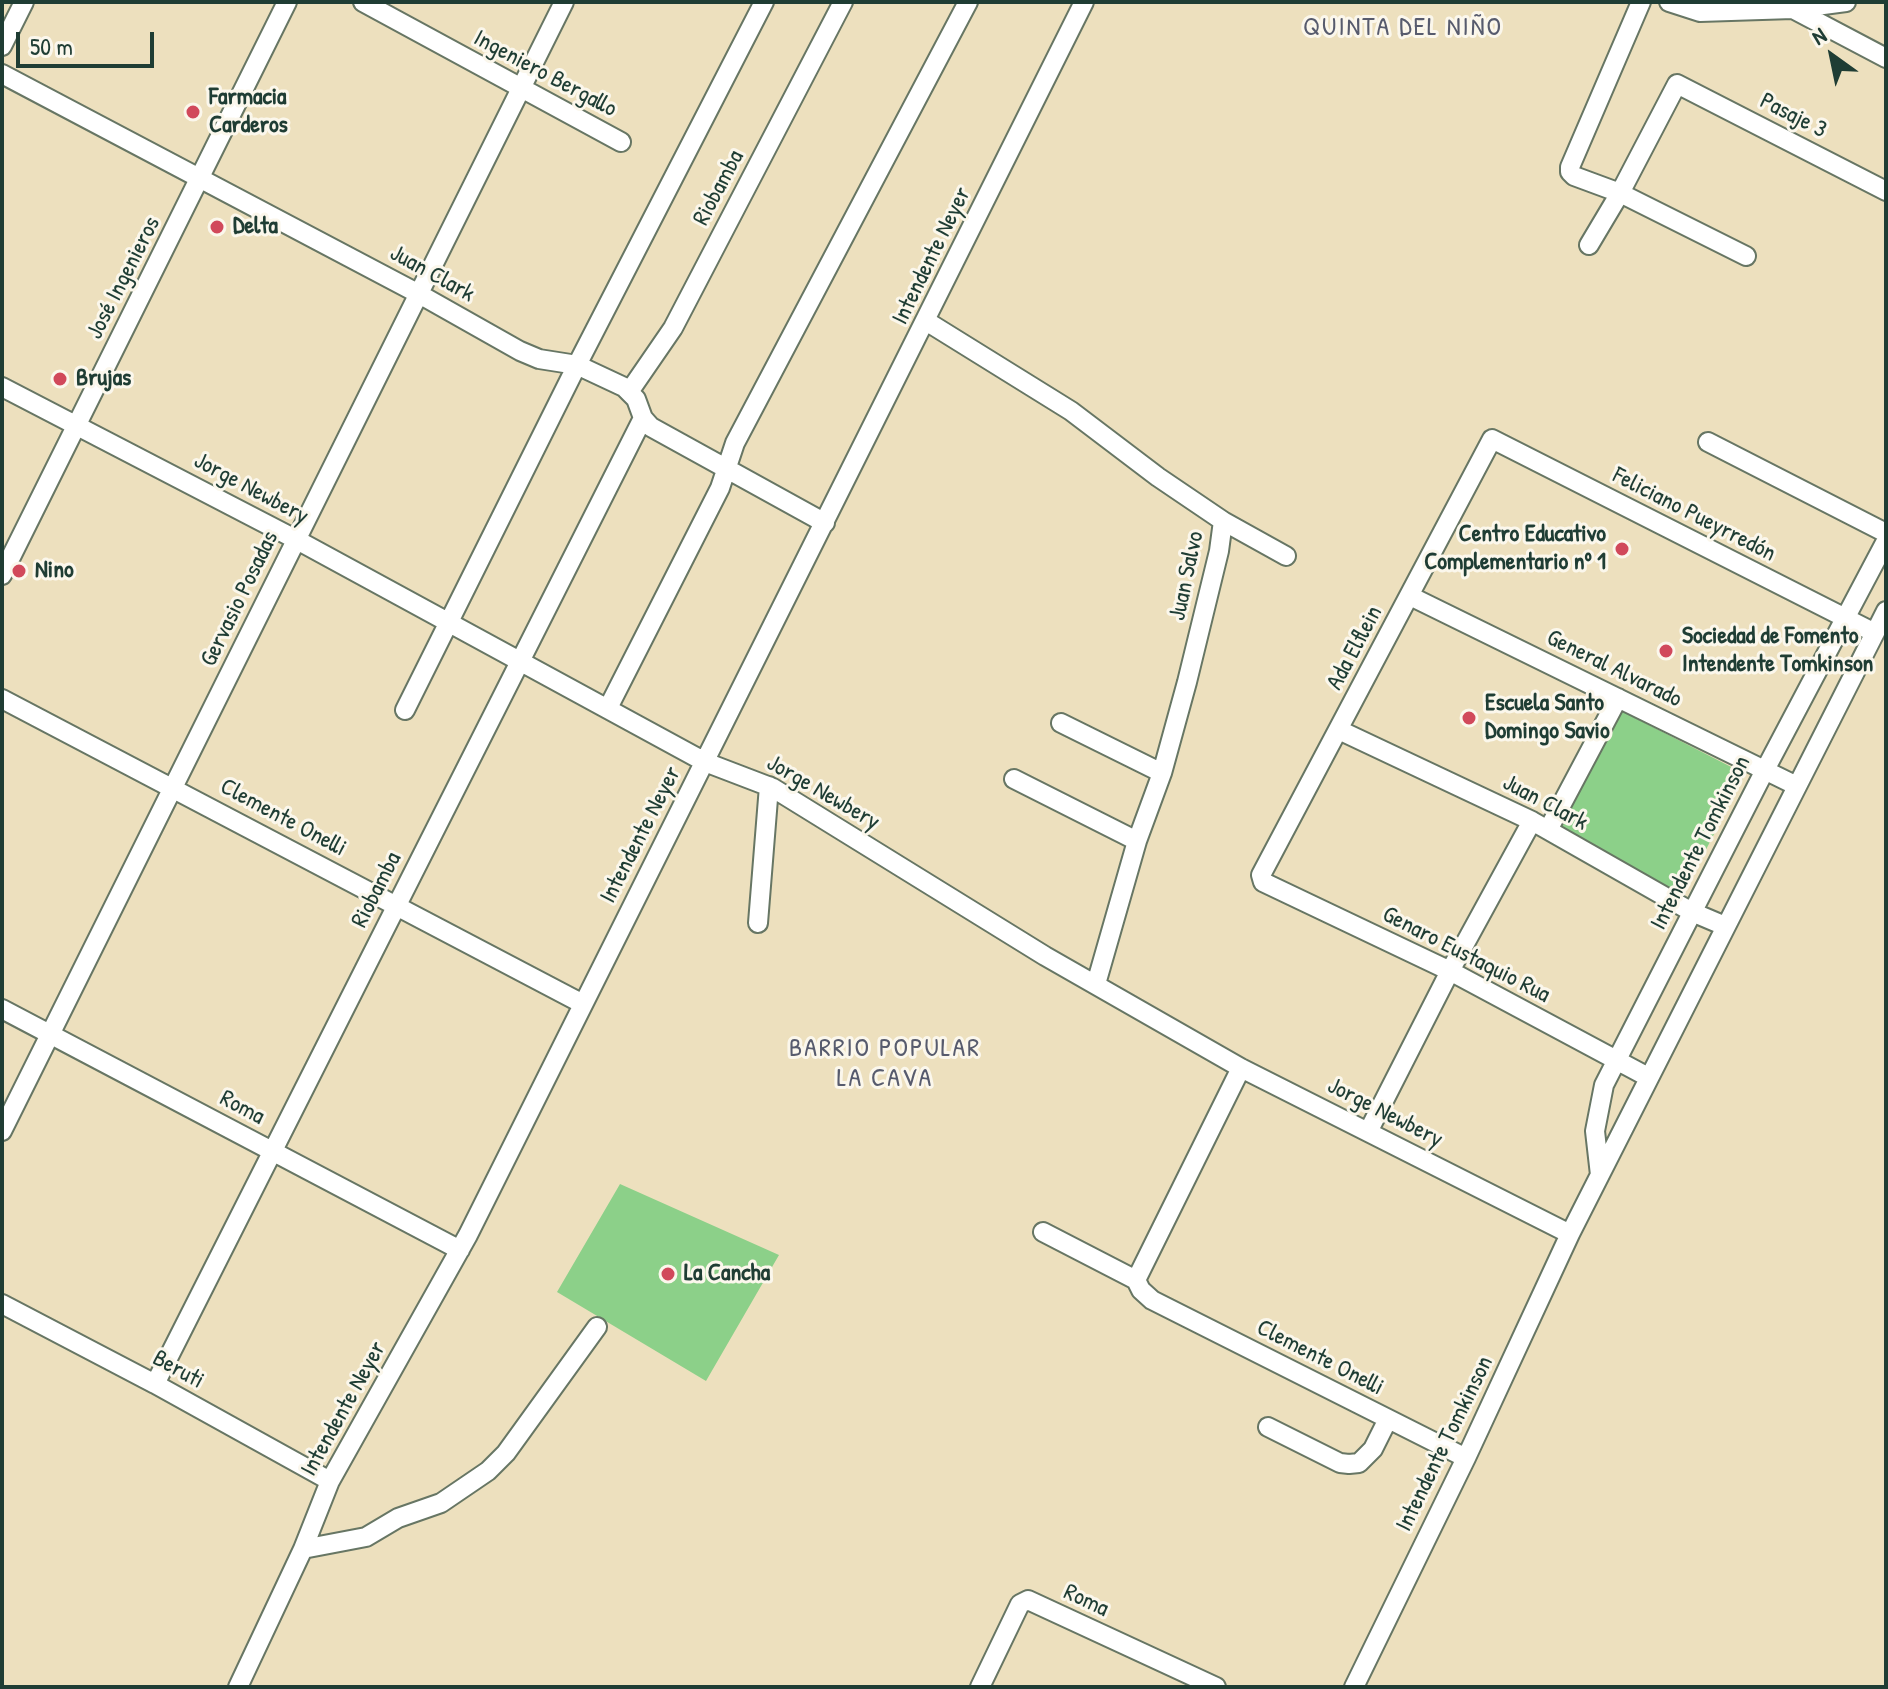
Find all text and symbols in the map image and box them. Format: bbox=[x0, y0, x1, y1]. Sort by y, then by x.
district label: QUINTA DEL NIÑO bbox=[1303, 12, 1503, 44]
scale bar bbox=[20, 16, 158, 66]
north arrow bbox=[1792, 16, 1872, 96]
text: N bbox=[1806, 20, 1832, 52]
street label: Ingeniero Bergallo bbox=[468, 24, 622, 124]
text: 50 m bbox=[30, 30, 73, 62]
place label: Farmacia Carderos bbox=[209, 84, 288, 140]
street label: Pasaje 3 bbox=[1755, 87, 1831, 145]
marker: Farmacia Carderos bbox=[184, 103, 202, 121]
street label: Riobamba bbox=[687, 146, 751, 230]
street label: Intendente Neyer bbox=[886, 183, 978, 329]
street label: José Ingenieros bbox=[81, 212, 167, 344]
place label: Delta bbox=[233, 213, 278, 241]
marker: Delta bbox=[208, 218, 226, 236]
street label: Juan Clark bbox=[385, 239, 479, 309]
place label: Brujas bbox=[76, 365, 131, 393]
marker: Brujas bbox=[51, 370, 69, 388]
street label: Jorge Newbery bbox=[189, 447, 313, 531]
street label: Feliciano Pueyrredón bbox=[1608, 461, 1780, 569]
place label: Centro Educativo Complementario nº 1 bbox=[1424, 521, 1606, 577]
street label: Gervasio Posadas bbox=[195, 527, 285, 671]
street label: Juan Salvo bbox=[1164, 529, 1210, 623]
marker: Centro Educativo Complementario nº 1 bbox=[1613, 540, 1631, 558]
place label: Nino bbox=[35, 557, 74, 585]
marker: Nino bbox=[10, 562, 28, 580]
street label: Ada Elflein bbox=[1321, 601, 1389, 695]
place label: Sociedad de Fomento Intendente Tomkinson bbox=[1682, 623, 1873, 679]
street label: General Alvarado bbox=[1542, 624, 1686, 714]
marker: Sociedad de Fomento Intendente Tomkinson bbox=[1657, 642, 1675, 660]
place label: Escuela Santo Domingo Savio bbox=[1485, 690, 1610, 746]
marker: Escuela Santo Domingo Savio bbox=[1460, 709, 1478, 727]
street label: Jorge Newbery bbox=[761, 749, 885, 837]
street label: Intendente Tomkinson bbox=[1645, 751, 1757, 935]
street label: Intendente Neyer bbox=[594, 762, 688, 908]
street label: Juan Clark bbox=[1497, 769, 1593, 837]
street label: Clemente Onelli bbox=[215, 773, 351, 863]
street label: Riobamba bbox=[346, 847, 408, 933]
street label: Genaro Eustaquio Rua bbox=[1377, 900, 1555, 1010]
district label: BARRIO POPULAR LA CAVA bbox=[789, 1033, 981, 1094]
street label: Jorge Newbery bbox=[1322, 1072, 1448, 1154]
street label: Roma bbox=[215, 1084, 269, 1132]
place label: La Cancha bbox=[684, 1260, 770, 1288]
marker: La Cancha bbox=[659, 1265, 677, 1283]
street label: Clemente Onelli bbox=[1252, 1314, 1388, 1402]
street label: Intendente Neyer bbox=[295, 1337, 393, 1481]
street label: Beruti bbox=[147, 1344, 209, 1396]
street label: Intendente Tomkinson bbox=[1390, 1352, 1500, 1536]
street label: Roma bbox=[1059, 1578, 1113, 1624]

